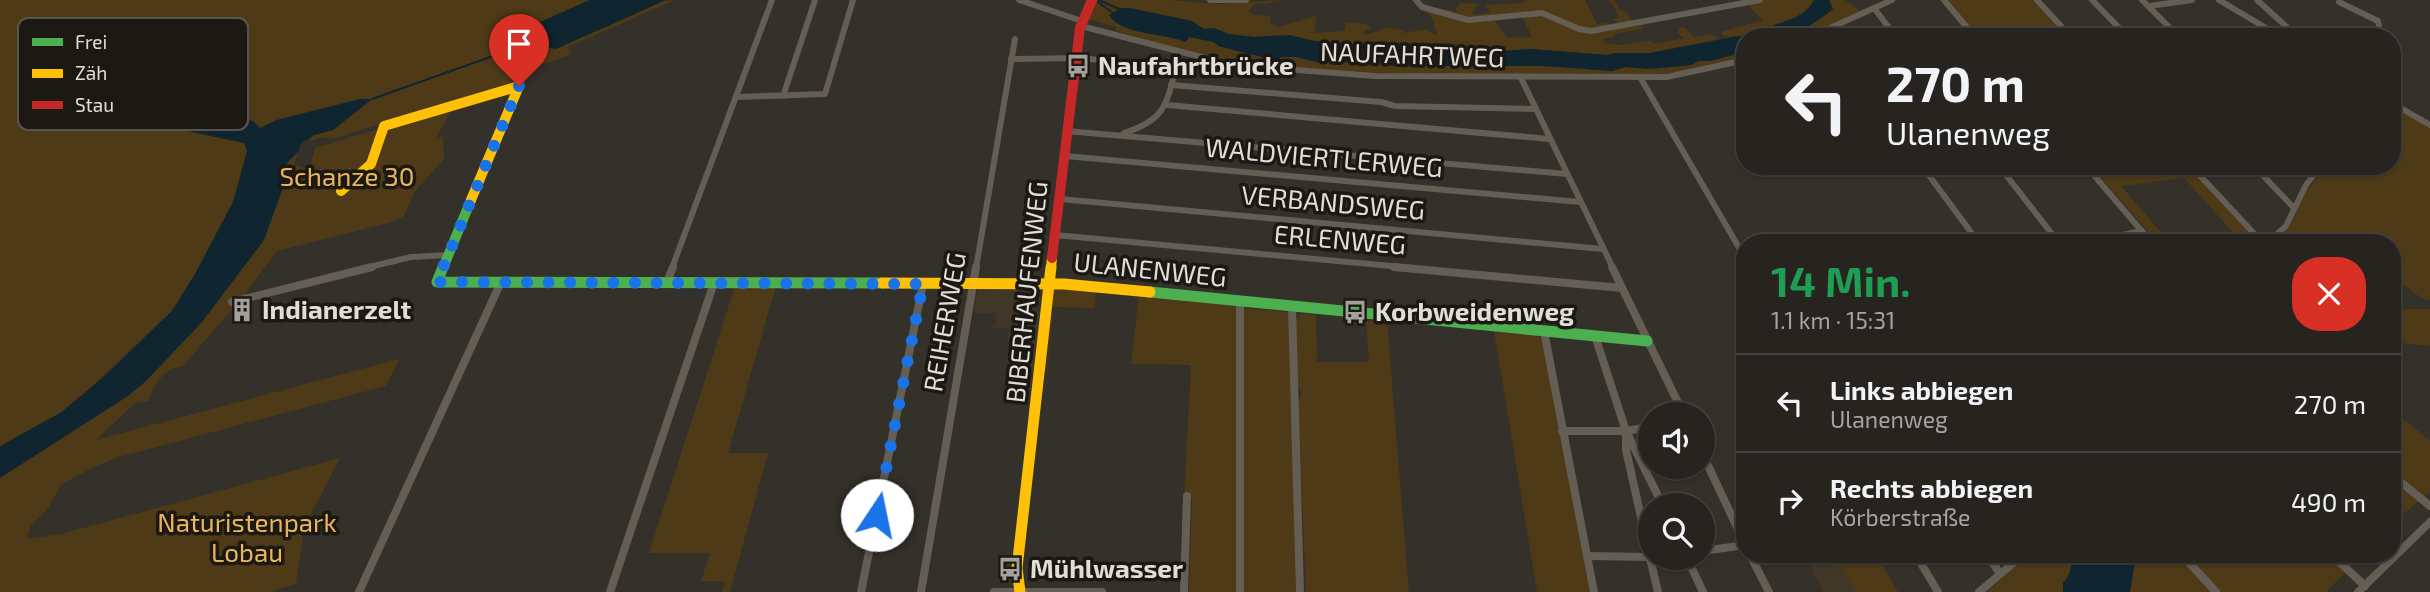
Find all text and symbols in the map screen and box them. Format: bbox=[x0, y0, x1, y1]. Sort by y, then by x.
pin bbox=[489, 14, 549, 86]
legend bbox=[18, 18, 248, 130]
icon: arrive bbox=[500, 25, 538, 63]
text: Frei bbox=[75, 30, 107, 53]
street label: NAUFAHRTWEG bbox=[1319, 35, 1505, 72]
place label: Naufahrtbrücke bbox=[1098, 49, 1294, 80]
bus stop icon: Naufahrtbrücke bbox=[1064, 52, 1092, 80]
text: 270 m bbox=[1886, 53, 2025, 112]
icon: left bbox=[1771, 56, 1862, 147]
text: Zäh bbox=[75, 61, 107, 84]
text: Stau bbox=[75, 93, 114, 116]
text: Ulanenweg bbox=[1886, 113, 2050, 151]
street label: WALDVIERTLERWEG bbox=[1204, 131, 1444, 182]
park label: Schanze 30 bbox=[280, 160, 414, 191]
street label: VERBANDSWEG bbox=[1240, 178, 1426, 225]
street label: BIBERHAUFENWEG bbox=[998, 179, 1053, 404]
street label: ERLENWEG bbox=[1273, 217, 1407, 260]
street label: ULANENWEG bbox=[1072, 245, 1228, 292]
street label: REIHERWEG bbox=[916, 250, 971, 394]
text: 14 Min. bbox=[1771, 255, 1910, 305]
button: close bbox=[2292, 257, 2366, 331]
place label: Indianerzelt bbox=[262, 293, 412, 324]
place label: Korbweidenweg bbox=[1375, 295, 1574, 326]
building icon: Indianerzelt bbox=[228, 296, 256, 324]
bus stop icon: Korbweidenweg bbox=[1341, 298, 1369, 326]
text: 1.1 km · 15:31 bbox=[1771, 306, 1895, 334]
text: Links abbiegen bbox=[1830, 374, 2014, 405]
icon: left bbox=[1771, 384, 1809, 422]
text: 270 m bbox=[2294, 388, 2366, 419]
map controls bbox=[1638, 402, 1715, 570]
button: sound bbox=[1638, 402, 1715, 479]
text: Ulanenweg bbox=[1830, 405, 1948, 433]
text: Rechts abbiegen bbox=[1830, 472, 2033, 503]
position arrow bbox=[840, 478, 914, 552]
icon: right bbox=[1771, 482, 1809, 520]
text: 490 m bbox=[2291, 486, 2366, 517]
button: search bbox=[1638, 493, 1715, 570]
text: Körberstraße bbox=[1830, 503, 1970, 531]
park label: Naturistenpark Lobau bbox=[157, 506, 337, 567]
place label: Mühlwasser bbox=[1030, 552, 1183, 583]
bus stop icon: Mühlwasser bbox=[996, 555, 1024, 583]

